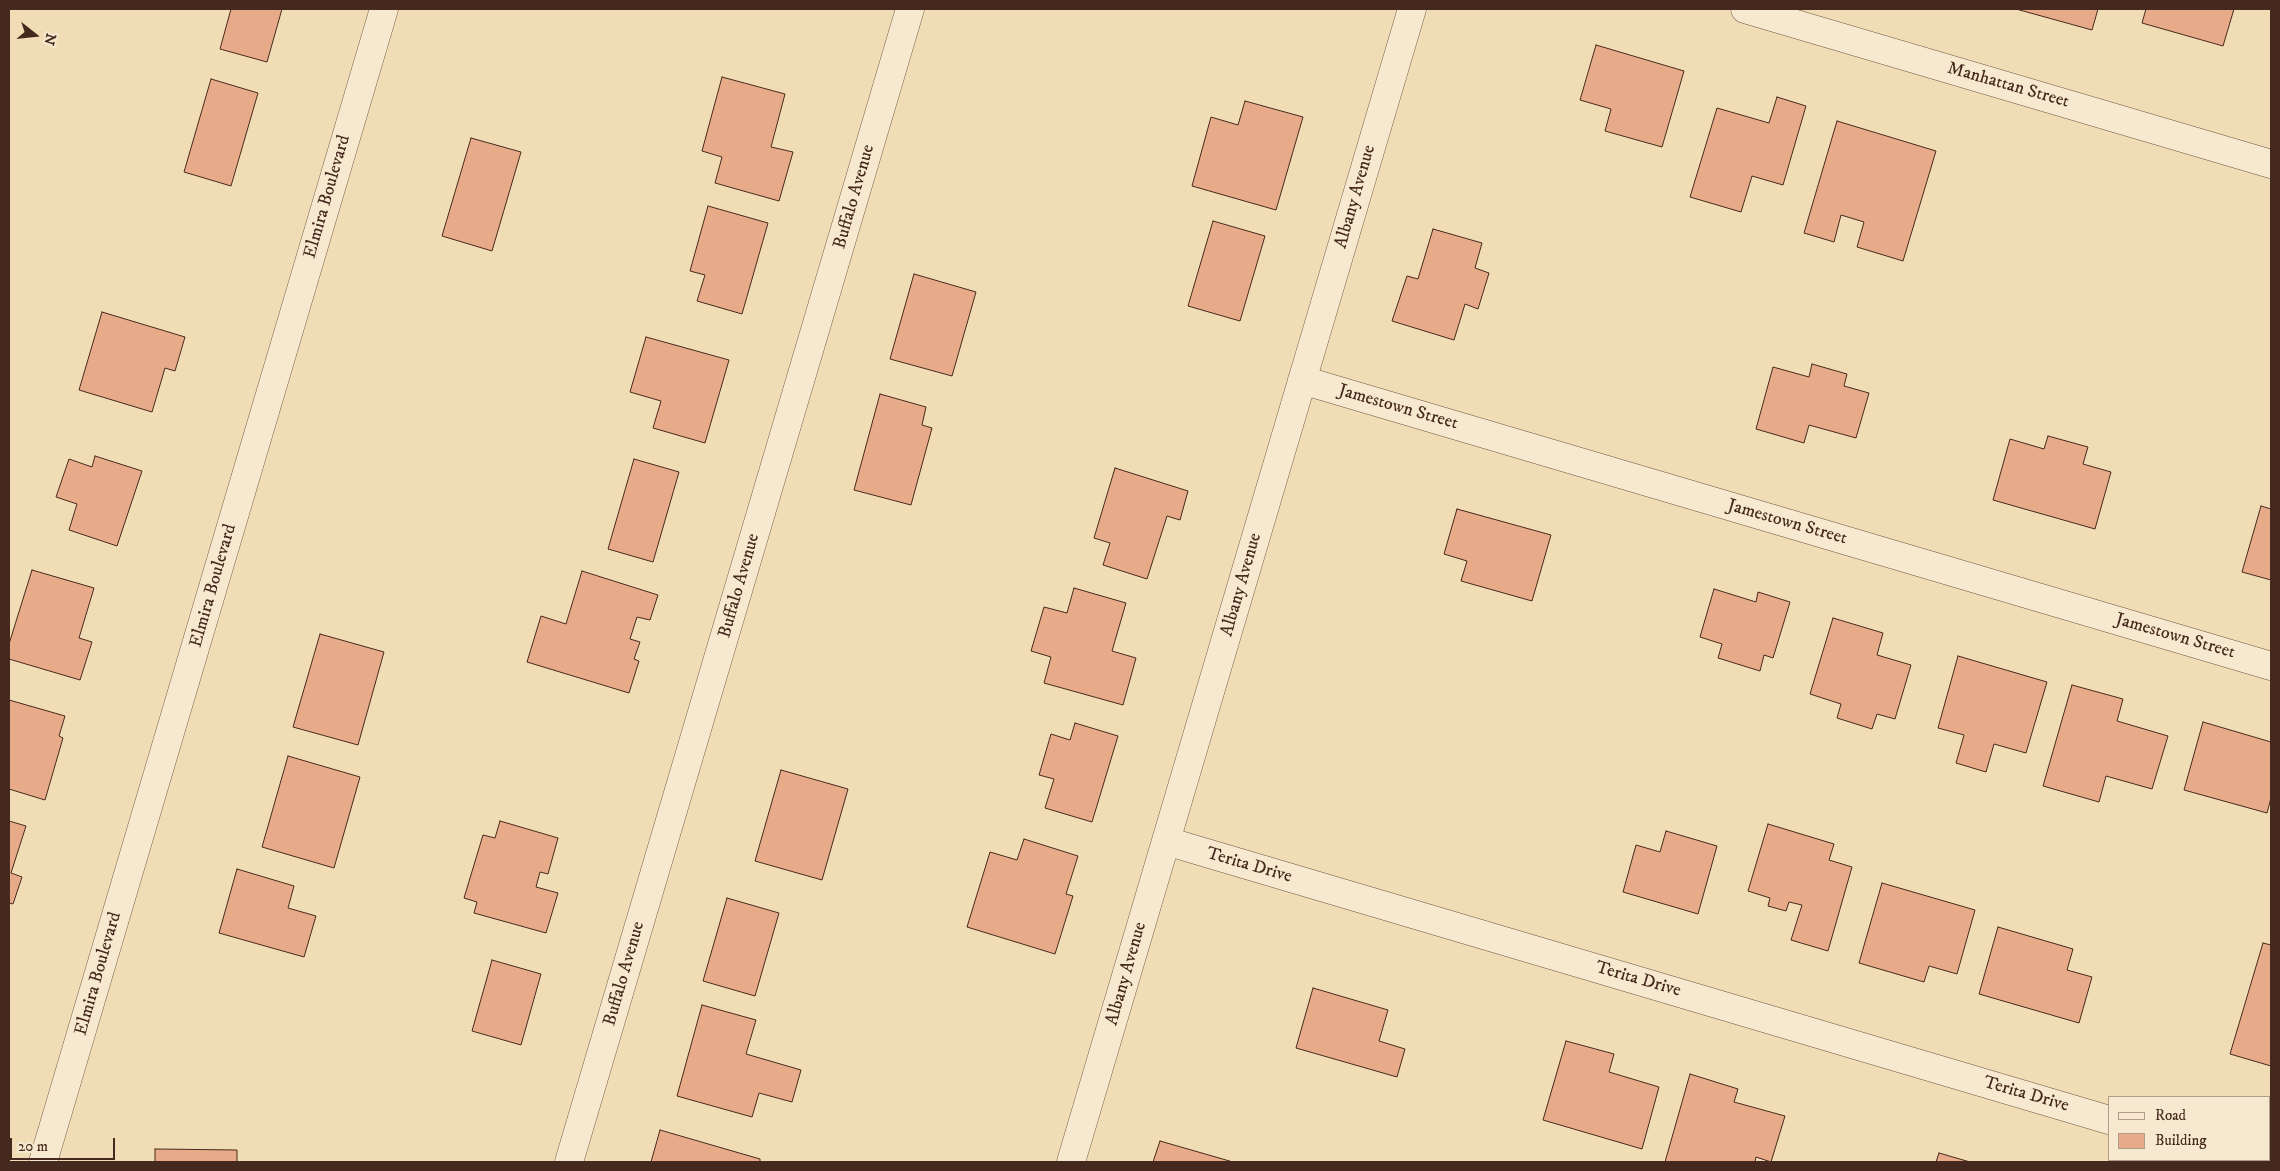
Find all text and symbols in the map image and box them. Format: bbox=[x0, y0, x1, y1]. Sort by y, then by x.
north arrow bbox=[10, 10, 60, 60]
text: N bbox=[39, 31, 60, 47]
street label: Manhattan Street bbox=[1945, 58, 2071, 114]
street label: Elmira Boulevard bbox=[300, 133, 356, 261]
street label: Buffalo Avenue bbox=[830, 142, 880, 252]
street label: Albany Avenue bbox=[1331, 143, 1381, 251]
street label: Jamestown Street bbox=[1336, 381, 1460, 435]
street label: Jamestown Street bbox=[1725, 496, 1849, 550]
street label: Elmira Boulevard bbox=[186, 522, 242, 650]
street label: Buffalo Avenue bbox=[715, 531, 765, 641]
street label: Albany Avenue bbox=[1217, 531, 1267, 639]
street label: Jamestown Street bbox=[2113, 610, 2237, 664]
street label: Terita Drive bbox=[1204, 844, 1294, 888]
street label: Elmira Boulevard bbox=[71, 910, 127, 1038]
street label: Buffalo Avenue bbox=[600, 919, 650, 1029]
street label: Albany Avenue bbox=[1102, 920, 1152, 1028]
street label: Terita Drive bbox=[1593, 958, 1683, 1002]
street label: Terita Drive bbox=[1981, 1073, 2071, 1117]
legend bbox=[2108, 1096, 2270, 1161]
text: Road bbox=[2155, 1106, 2186, 1125]
scale bar bbox=[12, 1128, 118, 1160]
text: Building bbox=[2155, 1131, 2207, 1150]
text: 20 m bbox=[18, 1137, 48, 1156]

